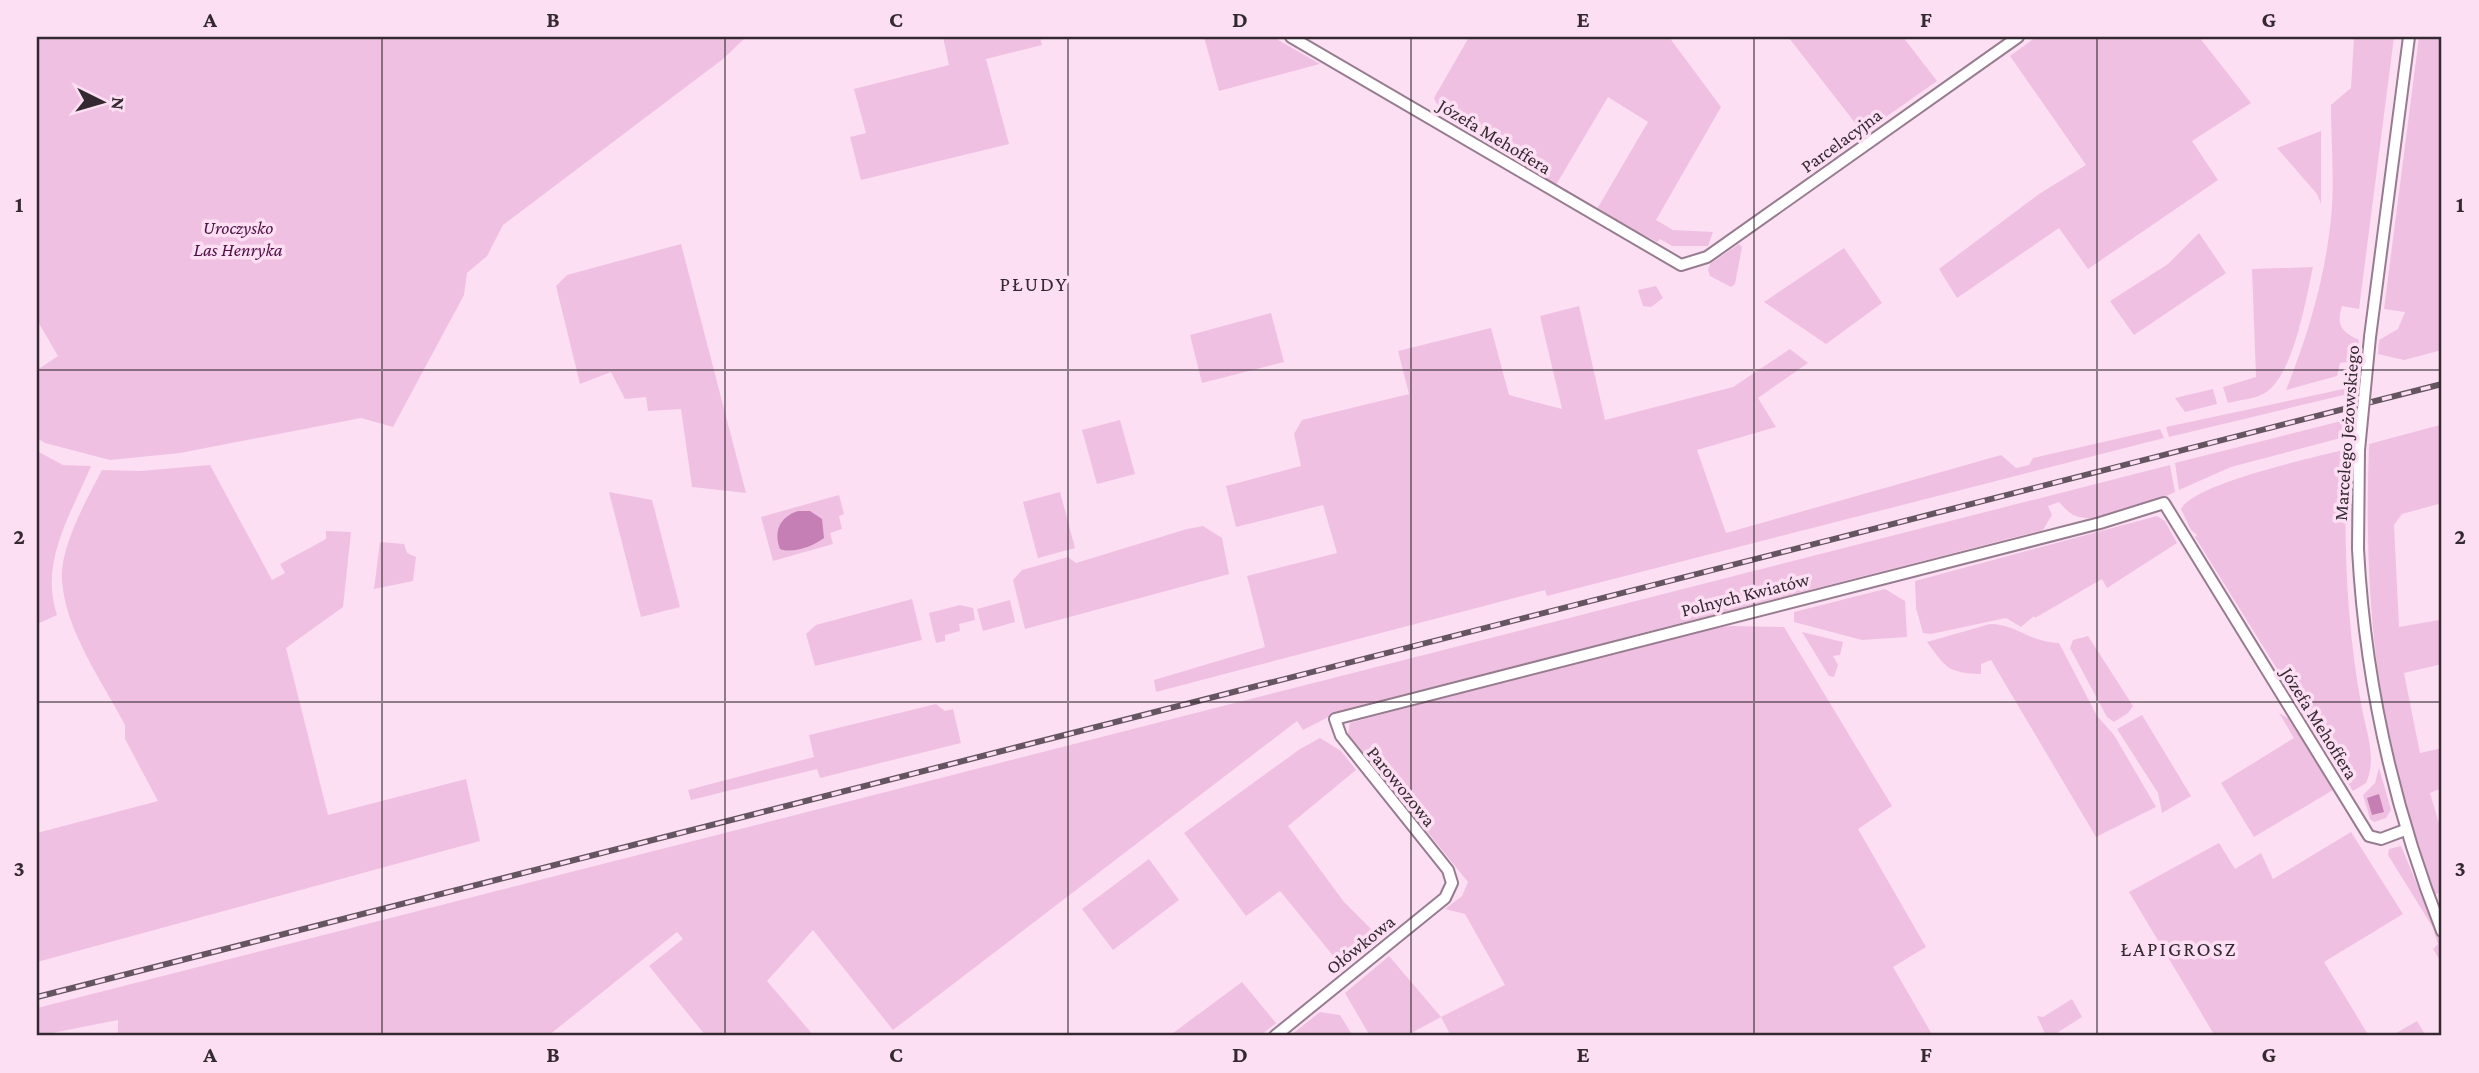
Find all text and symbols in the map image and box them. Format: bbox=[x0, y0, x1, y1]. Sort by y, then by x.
text: A bbox=[202, 6, 217, 32]
text: B bbox=[546, 6, 560, 32]
text: C bbox=[889, 6, 903, 32]
text: D bbox=[1232, 6, 1248, 32]
text: E bbox=[1576, 6, 1590, 32]
text: F bbox=[1920, 6, 1932, 32]
text: G bbox=[2262, 6, 2277, 32]
north arrow bbox=[66, 66, 136, 136]
street label: Józefa Mehoffera bbox=[1433, 93, 1555, 178]
text: N bbox=[107, 96, 129, 111]
street label: Parcelacyjna bbox=[1797, 104, 1887, 178]
text: 1 bbox=[15, 191, 24, 217]
text: 1 bbox=[2456, 191, 2465, 217]
park label: Uroczysko Las Henryka bbox=[193, 217, 283, 260]
district label: PŁUDY bbox=[999, 272, 1069, 296]
street label: Marcelego Jeżowskiego bbox=[2330, 344, 2363, 522]
text: 2 bbox=[13, 523, 25, 549]
text: 2 bbox=[2454, 523, 2466, 549]
street label: Polnych Kwiatów bbox=[1679, 568, 1811, 621]
street label: Józefa Mehoffera bbox=[2276, 662, 2362, 783]
street label: Parowozowa bbox=[1363, 742, 1440, 831]
text: 3 bbox=[13, 855, 25, 881]
text: 3 bbox=[2454, 855, 2466, 881]
street label: Ołówkowa bbox=[1322, 910, 1399, 978]
district label: ŁAPIGROSZ bbox=[2121, 937, 2237, 961]
text: A bbox=[202, 1041, 217, 1067]
text: B bbox=[546, 1041, 560, 1067]
text: C bbox=[889, 1041, 903, 1067]
text: D bbox=[1232, 1041, 1248, 1067]
text: E bbox=[1576, 1041, 1590, 1067]
text: F bbox=[1920, 1041, 1932, 1067]
text: G bbox=[2262, 1041, 2277, 1067]

